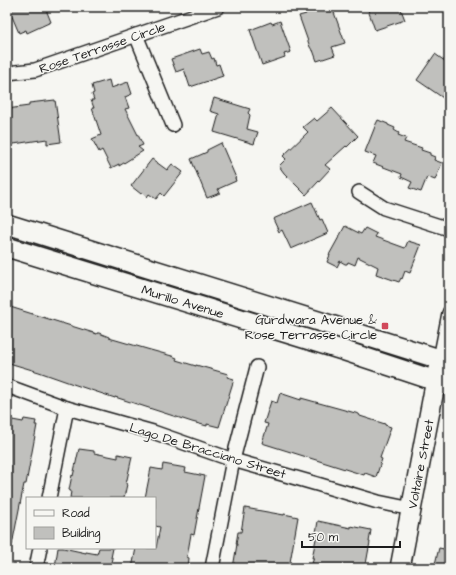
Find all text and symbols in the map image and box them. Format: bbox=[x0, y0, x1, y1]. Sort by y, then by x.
street label: Rose Terrasse Circle bbox=[37, 18, 168, 78]
street label: Murillo Avenue bbox=[139, 281, 226, 323]
place label: Gurdwara Avenue & Rose Terrasse Circle bbox=[245, 311, 377, 344]
marker: Gurdwara Avenue & Rose Terrasse Circle bbox=[380, 321, 390, 331]
street label: Voltaire Street bbox=[403, 417, 439, 511]
street label: Lago De Bracciano Street bbox=[127, 419, 289, 485]
legend bbox=[26, 497, 156, 549]
text: Road bbox=[62, 505, 90, 522]
scale bar bbox=[302, 523, 400, 549]
text: Building bbox=[62, 525, 100, 543]
text: 50 m bbox=[308, 529, 339, 546]

